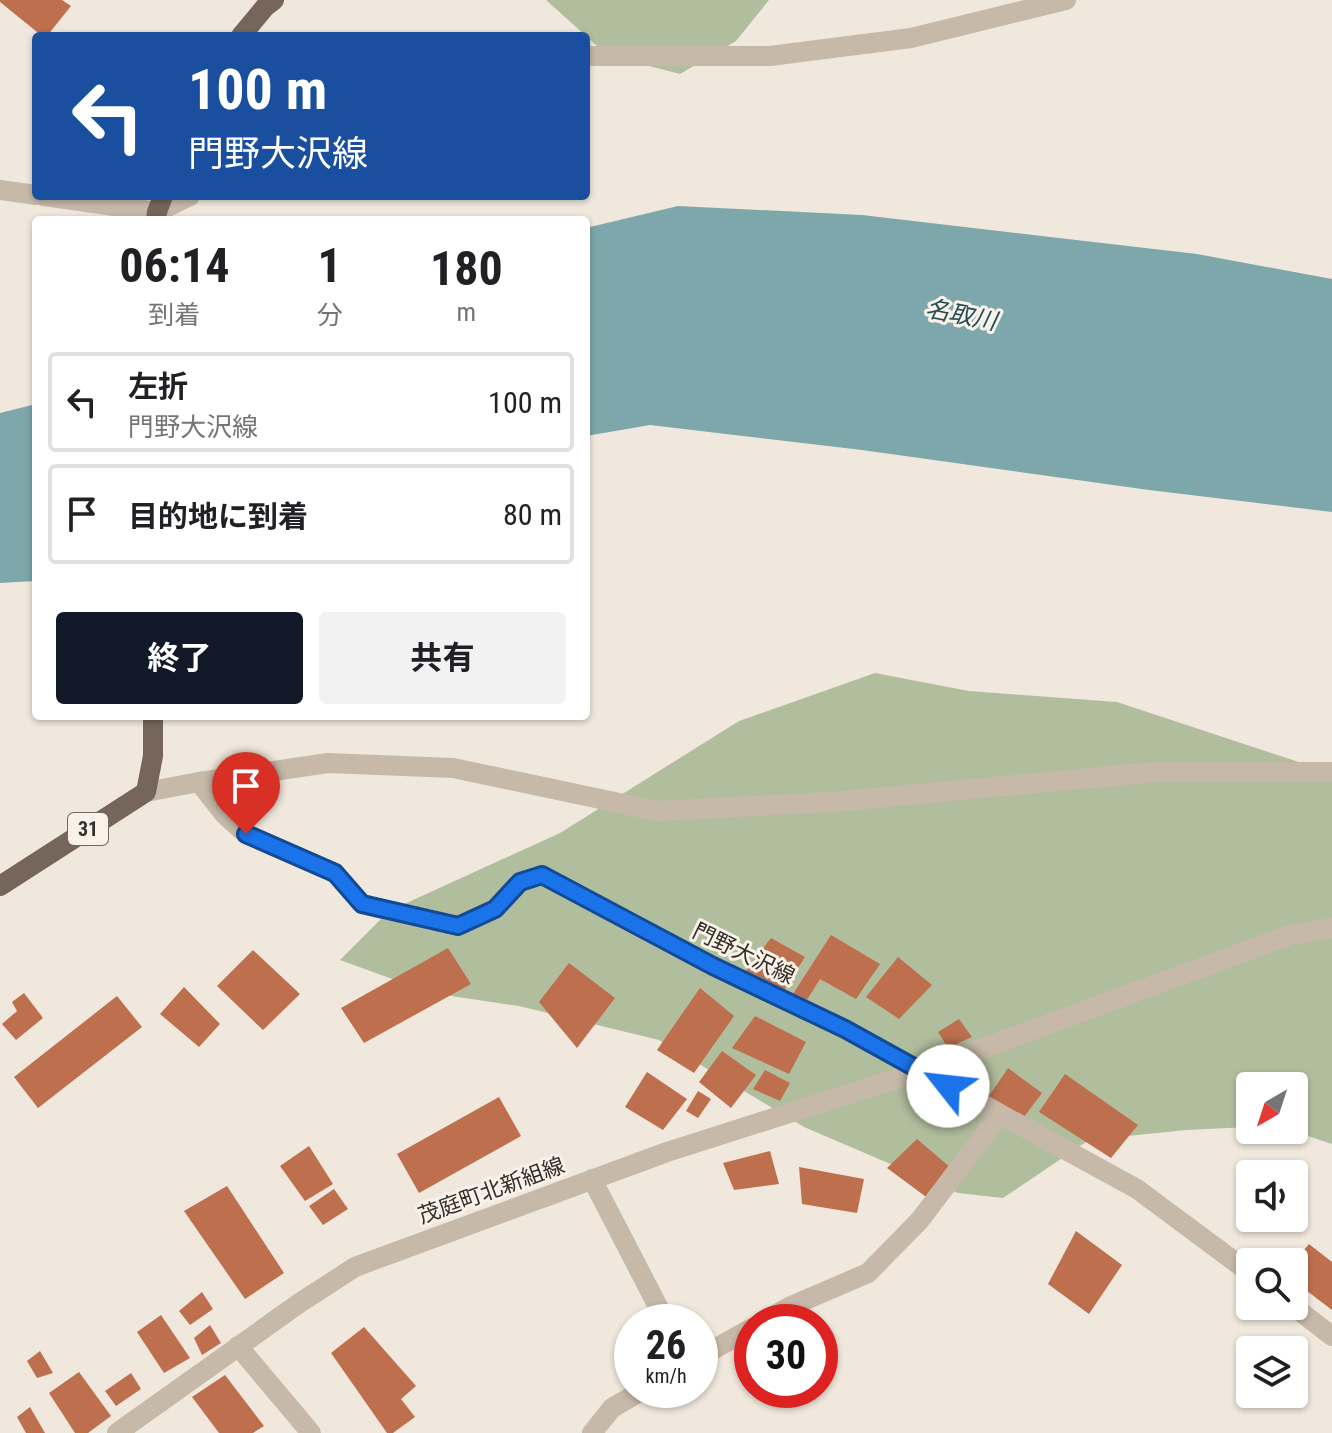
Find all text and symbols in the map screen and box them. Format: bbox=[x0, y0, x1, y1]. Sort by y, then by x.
text: 100 m bbox=[188, 57, 327, 123]
icon: left bbox=[56, 64, 160, 168]
text: 門野大沢線 bbox=[188, 133, 368, 175]
text: 06:14 bbox=[119, 237, 229, 294]
text: 1 bbox=[318, 237, 342, 294]
text: 180 bbox=[430, 240, 503, 297]
water label: 名取川 bbox=[923, 294, 1002, 336]
text: m bbox=[457, 297, 476, 327]
text: 到着 bbox=[148, 300, 200, 330]
text: 分 bbox=[317, 300, 343, 330]
text: 左折 bbox=[128, 369, 188, 404]
icon: left bbox=[60, 380, 104, 424]
text: 100 m bbox=[488, 385, 562, 420]
text: 門野大沢線 bbox=[128, 412, 258, 442]
icon: arrive bbox=[60, 492, 104, 536]
text: 80 m bbox=[503, 497, 562, 532]
text: 目的地に到着 bbox=[128, 499, 308, 534]
button: 終了 bbox=[56, 612, 303, 704]
button: 共有 bbox=[319, 612, 566, 704]
pin bbox=[212, 752, 280, 834]
icon: arrive bbox=[224, 764, 268, 808]
road number: 31 bbox=[68, 813, 108, 845]
street label: 門野大沢線 bbox=[689, 918, 799, 989]
position arrow bbox=[906, 1044, 990, 1128]
north arrow bbox=[1236, 1072, 1308, 1144]
map controls bbox=[1236, 1072, 1308, 1408]
street label: 茂庭町北新組線 bbox=[415, 1152, 568, 1229]
button: sound bbox=[1236, 1160, 1308, 1232]
button: search bbox=[1236, 1248, 1308, 1320]
speed limit sign: 30 bbox=[734, 1304, 838, 1408]
text: 26 bbox=[646, 1322, 686, 1369]
button: layers bbox=[1236, 1336, 1308, 1408]
text: km/h bbox=[645, 1364, 687, 1388]

